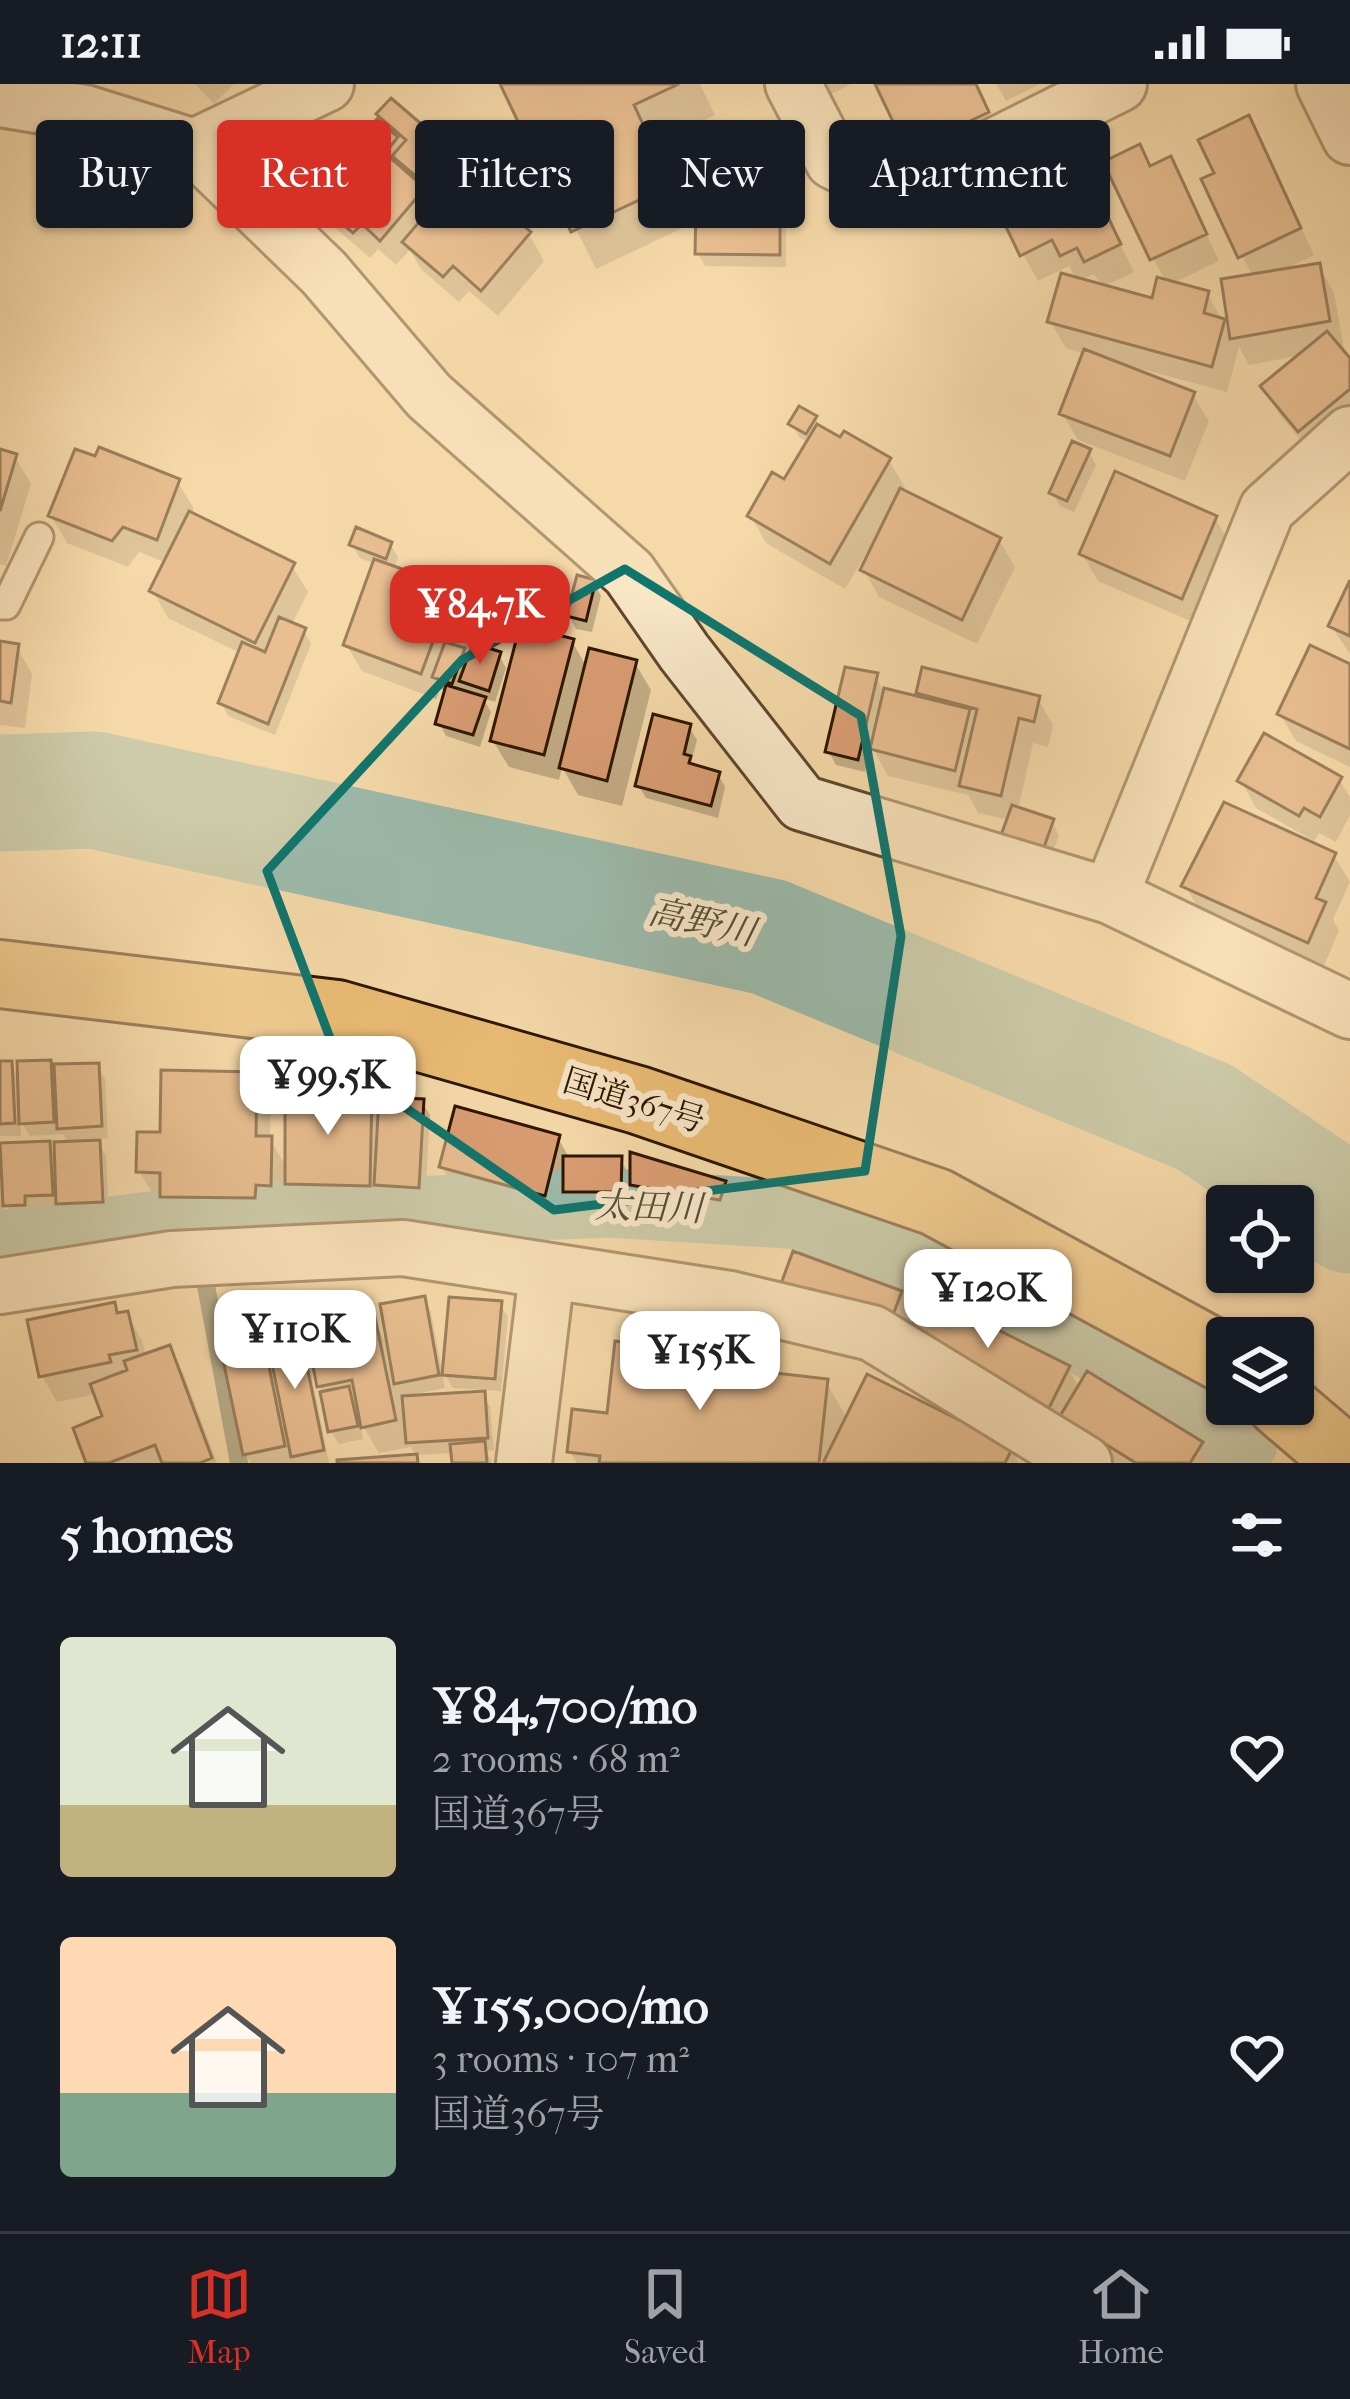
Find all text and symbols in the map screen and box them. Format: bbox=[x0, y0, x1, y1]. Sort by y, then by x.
text: 12:11 bbox=[60, 16, 142, 69]
chip: Buy bbox=[36, 120, 193, 228]
chip: Rent bbox=[217, 120, 391, 228]
chip: Filters bbox=[415, 120, 614, 228]
chip: New bbox=[638, 120, 805, 228]
chip: Apartment bbox=[829, 120, 1110, 228]
pin: ¥84.7K bbox=[382, 565, 578, 667]
text: ¥84.7K bbox=[417, 581, 543, 627]
water label: 高野川 bbox=[645, 890, 763, 955]
pin: ¥99.5K bbox=[230, 1036, 426, 1138]
text: ¥99.5K bbox=[267, 1052, 389, 1098]
street label: 国道367号 bbox=[558, 1061, 710, 1141]
water label: 太田川 bbox=[594, 1184, 708, 1230]
map controls bbox=[1206, 1185, 1314, 1425]
button: locate bbox=[1206, 1185, 1314, 1293]
pin: ¥120K bbox=[904, 1249, 1072, 1351]
text: ¥120K bbox=[931, 1265, 1045, 1311]
pin: ¥110K bbox=[211, 1290, 379, 1392]
text: ¥110K bbox=[241, 1306, 349, 1352]
pin: ¥155K bbox=[616, 1311, 784, 1413]
button: layers bbox=[1206, 1317, 1314, 1425]
text: ¥155K bbox=[647, 1327, 753, 1373]
icon: filters bbox=[1224, 1502, 1290, 1568]
text: 5 homes bbox=[60, 1505, 233, 1565]
text: ¥84,700/mo bbox=[432, 1676, 697, 1736]
icon: home bbox=[156, 1685, 300, 1829]
icon: heart bbox=[1224, 1724, 1290, 1790]
text: 2 rooms · 68 m² bbox=[432, 1736, 680, 1782]
text: 国道367号 bbox=[432, 1791, 605, 1837]
text: ¥155,000/mo bbox=[432, 1976, 709, 2036]
icon: home bbox=[156, 1985, 300, 2129]
icon: heart bbox=[1224, 2024, 1290, 2090]
text: 3 rooms · 107 m² bbox=[432, 2036, 689, 2082]
text: 国道367号 bbox=[432, 2091, 605, 2137]
tab: Map bbox=[186, 2261, 252, 2372]
tab: Saved bbox=[624, 2261, 706, 2372]
tab: Home bbox=[1078, 2261, 1164, 2372]

